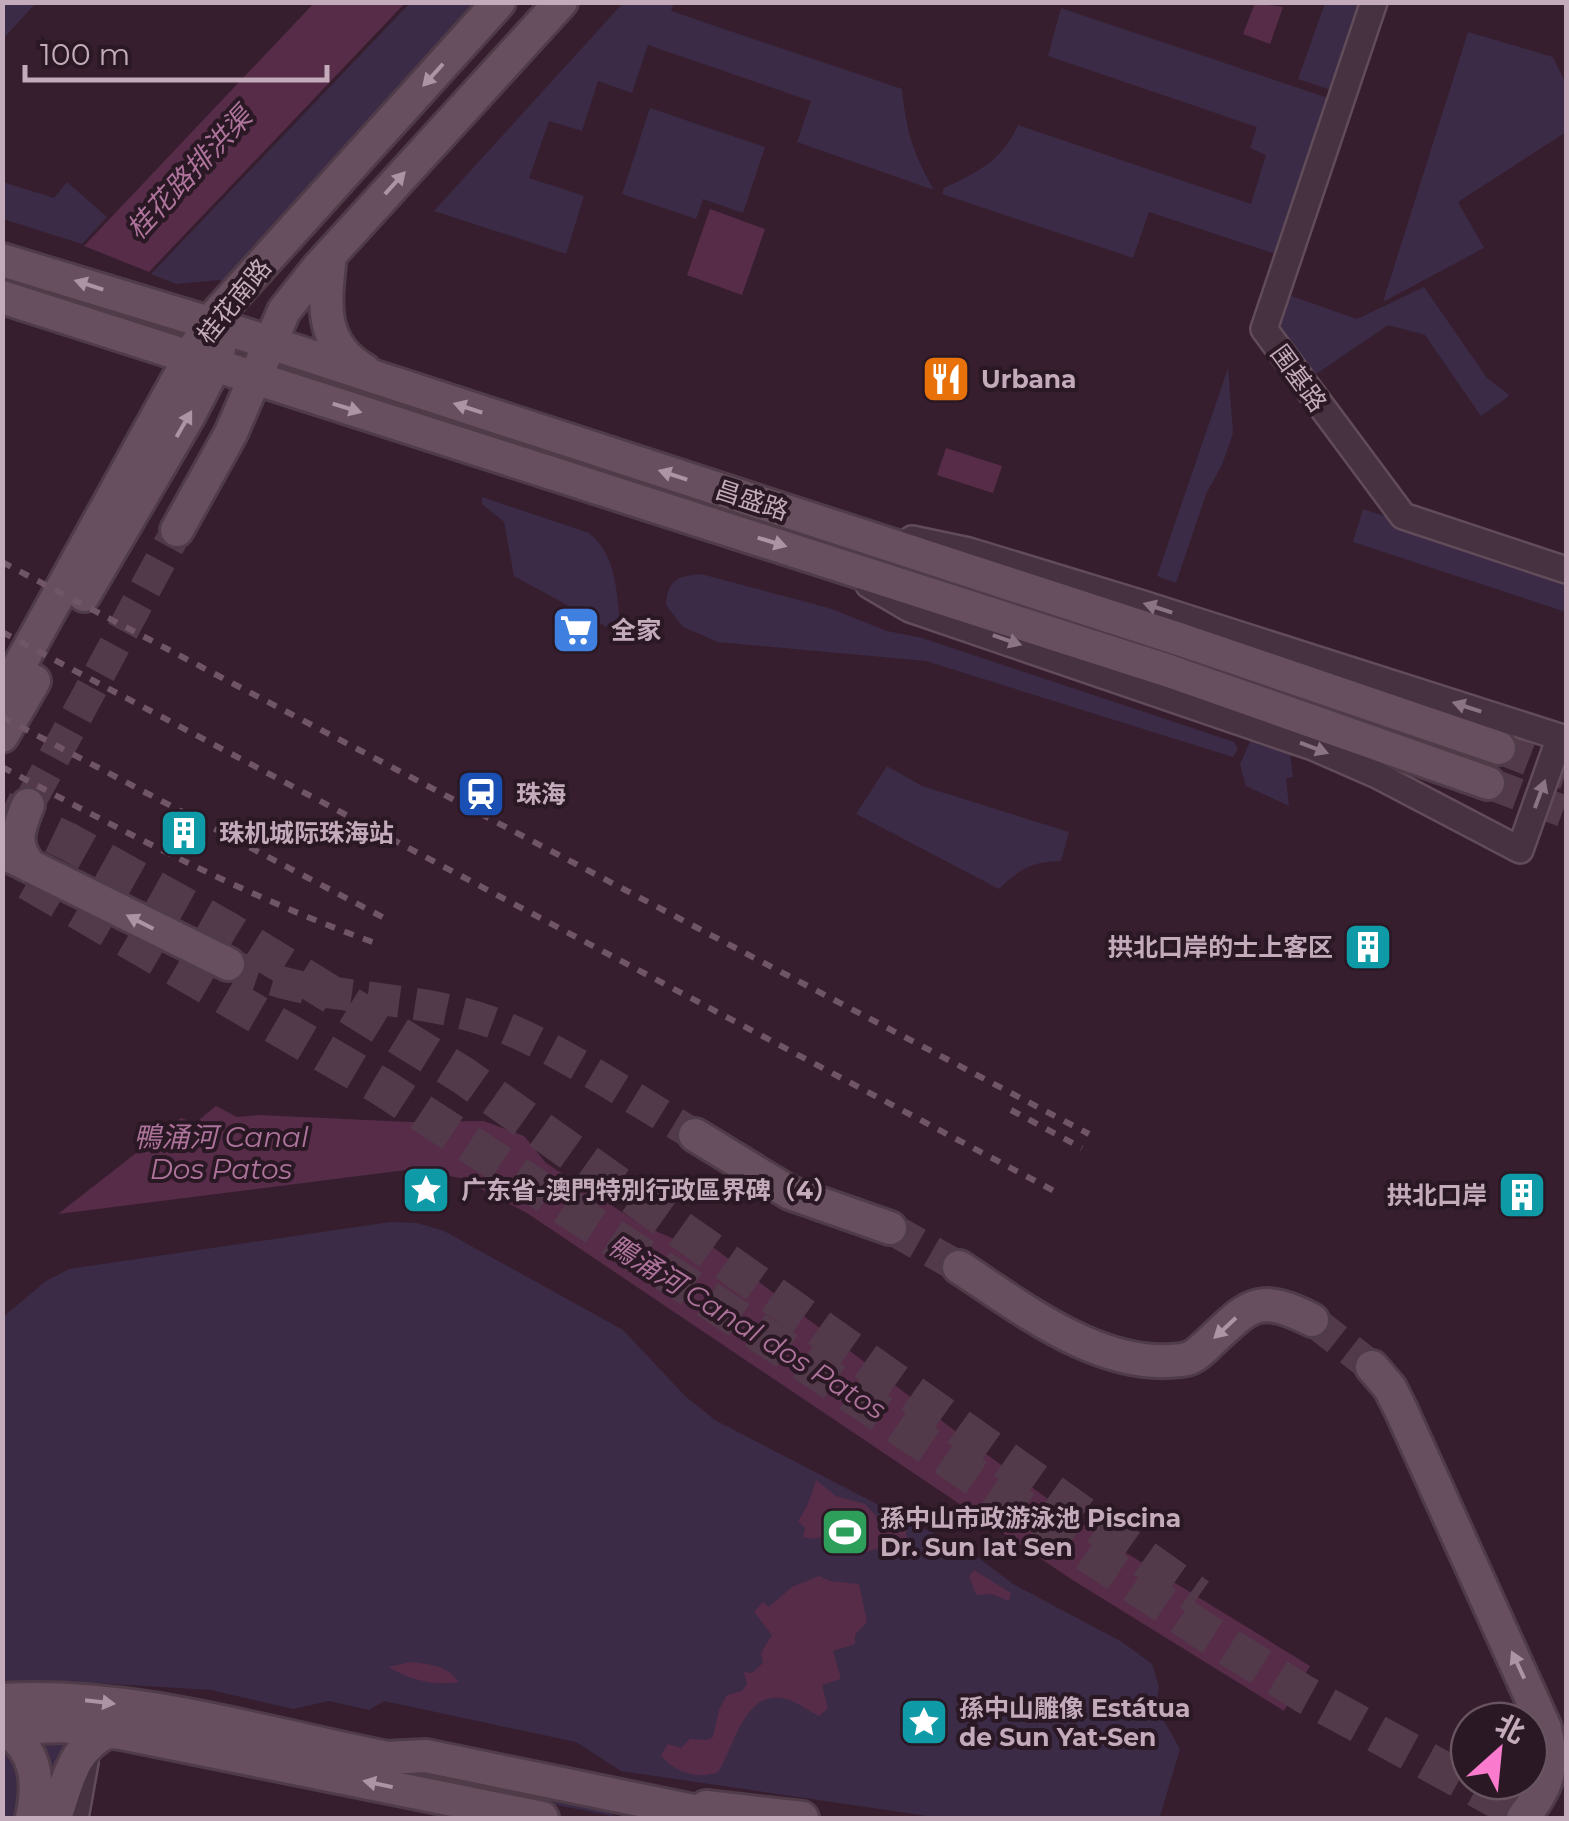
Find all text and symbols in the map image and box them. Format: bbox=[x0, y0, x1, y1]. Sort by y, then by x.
scale bar bbox=[25, 20, 328, 82]
text: 100 m bbox=[40, 36, 130, 73]
one-way arrow bbox=[423, 62, 445, 87]
water label: 桂花路排洪渠 bbox=[119, 97, 261, 246]
one-way arrow bbox=[384, 171, 406, 196]
street label: 桂花南路 bbox=[191, 253, 277, 349]
one-way arrow bbox=[73, 277, 103, 292]
street label: 围基路 bbox=[1265, 339, 1333, 417]
restaurant icon: Urbana bbox=[920, 353, 972, 405]
place label: Urbana bbox=[981, 364, 1077, 394]
one-way arrow bbox=[452, 400, 483, 415]
one-way arrow bbox=[333, 401, 363, 416]
one-way arrow bbox=[174, 410, 192, 438]
one-way arrow bbox=[658, 466, 688, 481]
street label: 昌盛路 bbox=[712, 474, 792, 526]
one-way arrow bbox=[757, 536, 787, 551]
one-way arrow bbox=[1143, 600, 1173, 615]
supermarket icon: 全家 bbox=[550, 604, 602, 656]
place label: 全家 bbox=[611, 615, 661, 645]
one-way arrow bbox=[993, 633, 1023, 648]
one-way arrow bbox=[1452, 699, 1482, 714]
one-way arrow bbox=[1299, 740, 1329, 756]
station icon: 珠海 bbox=[455, 768, 507, 820]
one-way arrow bbox=[1533, 778, 1548, 808]
place label: 珠海 bbox=[516, 779, 566, 809]
building icon: 珠机城际珠海站 bbox=[158, 807, 210, 859]
place label: 珠机城际珠海站 bbox=[219, 818, 394, 848]
one-way arrow bbox=[126, 914, 155, 931]
building icon: 拱北口岸的士上客区 bbox=[1342, 921, 1394, 973]
place label: 拱北口岸的士上客区 bbox=[1108, 932, 1333, 962]
water label: 鴨涌河 Canal Dos Patos bbox=[133, 1120, 309, 1186]
place icon: 广东省-澳門特別行政區界碑（4） bbox=[400, 1164, 452, 1216]
building icon: 拱北口岸 bbox=[1496, 1169, 1548, 1221]
place label: 广东省-澳門特別行政區界碑（4） bbox=[461, 1175, 838, 1205]
place label: 拱北口岸 bbox=[1387, 1180, 1487, 1210]
water label: 鴨涌河 Canal dos Patos bbox=[602, 1228, 892, 1427]
one-way arrow bbox=[1213, 1316, 1237, 1339]
place label: 孫中山市政游泳池 Piscina Dr. Sun Iat Sen bbox=[880, 1503, 1181, 1562]
sports icon: 孫中山市政游泳池 Piscina Dr. Sun Iat Sen bbox=[819, 1506, 871, 1558]
one-way arrow bbox=[1509, 1650, 1526, 1679]
place label: 孫中山雕像 Estátua de Sun Yat-Sen bbox=[959, 1693, 1190, 1752]
one-way arrow bbox=[84, 1694, 116, 1710]
place icon: 孫中山雕像 Estátua de Sun Yat-Sen bbox=[898, 1696, 950, 1748]
north arrow bbox=[1449, 1701, 1549, 1801]
text: 北 bbox=[1490, 1707, 1531, 1750]
one-way arrow bbox=[362, 1776, 393, 1792]

